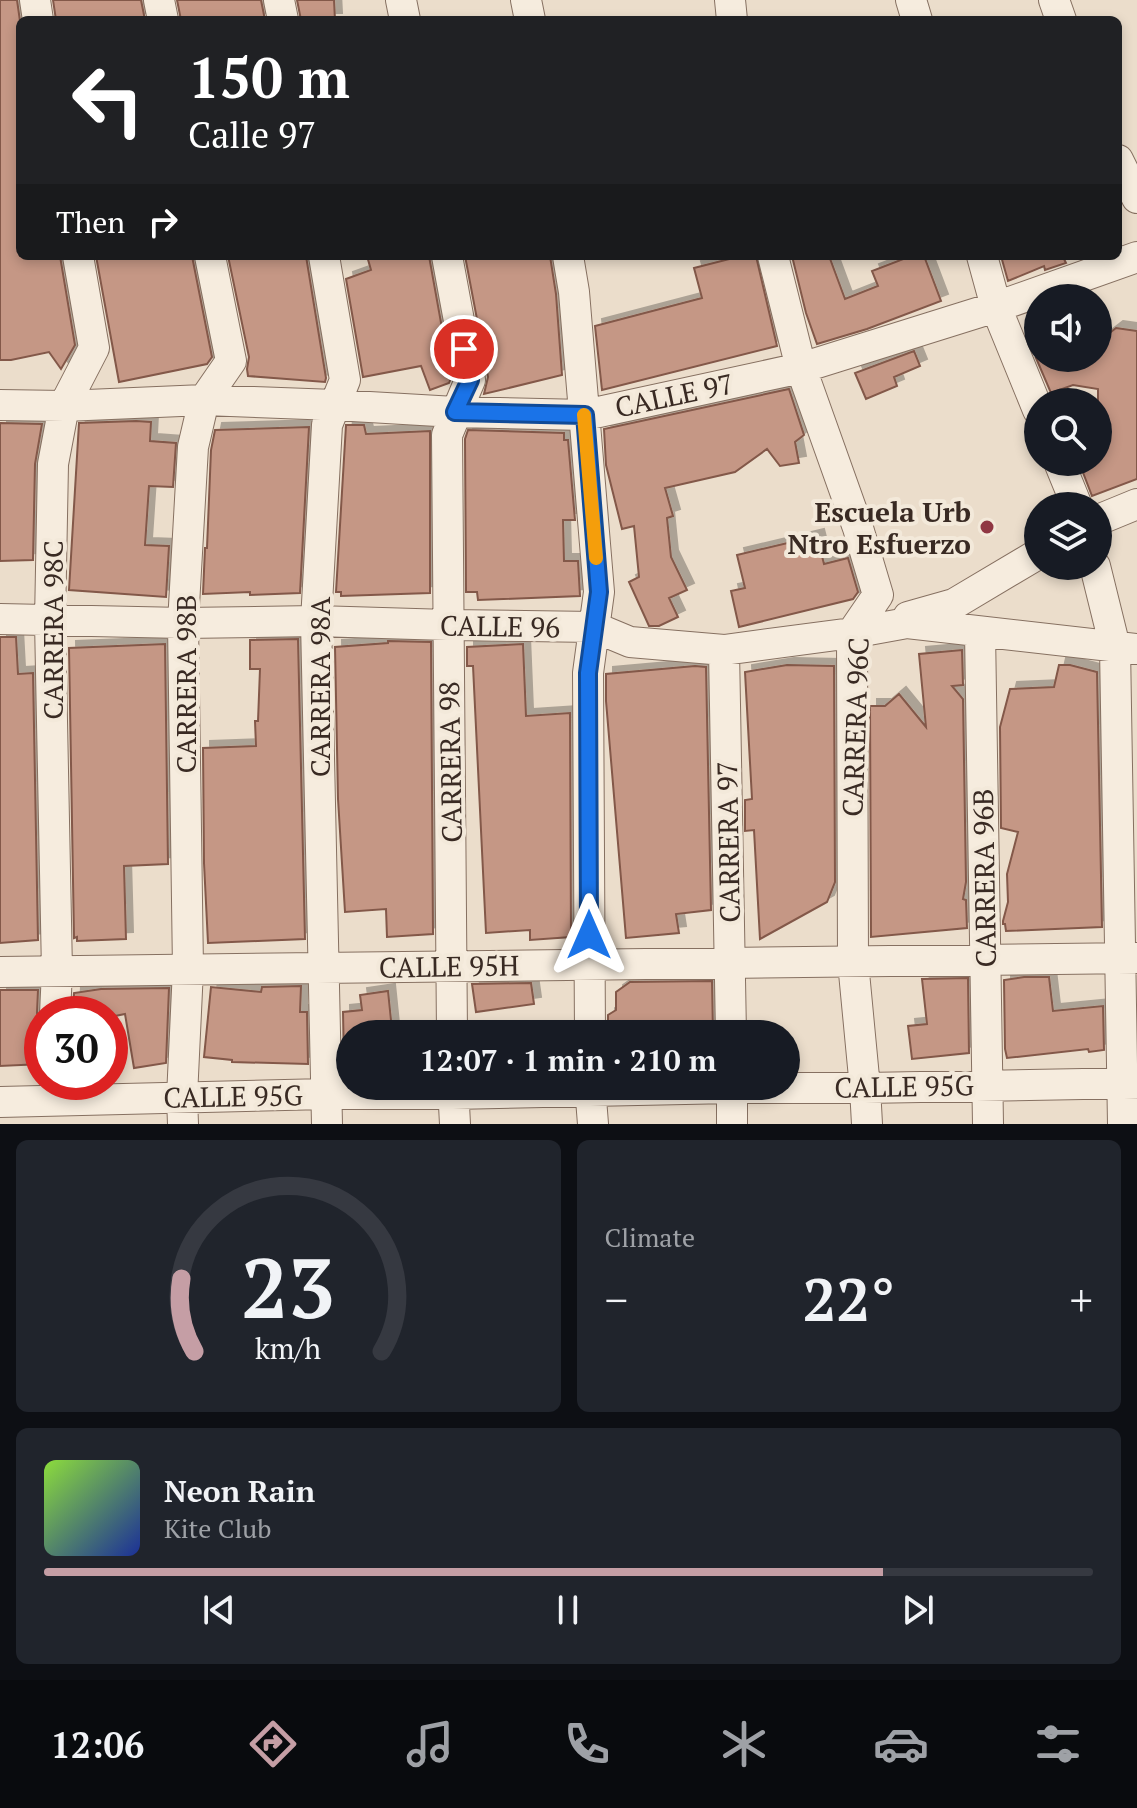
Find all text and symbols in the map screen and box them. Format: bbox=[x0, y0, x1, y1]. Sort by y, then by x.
text: 150 m bbox=[188, 40, 350, 114]
icon: left bbox=[56, 48, 160, 152]
text: Calle 97 bbox=[188, 111, 316, 158]
icon: right bbox=[141, 200, 185, 244]
text: Then bbox=[56, 202, 125, 242]
map controls bbox=[1024, 284, 1112, 580]
button: sound bbox=[1024, 284, 1112, 372]
pin bbox=[430, 315, 498, 383]
icon: arrive bbox=[442, 327, 486, 371]
street label: CALLE 97 bbox=[611, 364, 737, 426]
button: search bbox=[1024, 388, 1112, 476]
button: layers bbox=[1024, 492, 1112, 580]
place label: Escuela Urb Ntro Esfuerzo bbox=[788, 493, 971, 562]
marker: Escuela Urb Ntro Esfuerzo bbox=[978, 518, 996, 536]
street label: CARRERA 98C bbox=[34, 540, 71, 720]
street label: CARRERA 98B bbox=[167, 595, 204, 773]
street label: CARRERA 98A bbox=[301, 596, 338, 777]
street label: CALLE 96 bbox=[440, 606, 560, 646]
street label: CARRERA 96C bbox=[833, 637, 877, 817]
street label: CARRERA 98 bbox=[430, 681, 470, 843]
street label: CARRERA 97 bbox=[708, 761, 748, 923]
street label: CARRERA 96B bbox=[964, 788, 1004, 968]
position arrow bbox=[547, 893, 631, 977]
street label: CALLE 95H bbox=[378, 946, 520, 986]
speed limit sign: 30 bbox=[24, 996, 128, 1100]
text: 12:07 · 1 min · 210 m bbox=[420, 1040, 716, 1080]
street label: CALLE 95G bbox=[834, 1066, 974, 1106]
street label: CALLE 95G bbox=[163, 1076, 303, 1116]
text: Climate bbox=[605, 1220, 695, 1254]
text: 23 bbox=[241, 1232, 335, 1342]
text: 22° bbox=[802, 1259, 895, 1338]
text: − bbox=[605, 1270, 628, 1329]
text: + bbox=[1070, 1270, 1093, 1329]
text: km/h bbox=[255, 1329, 321, 1367]
text: Neon Rain bbox=[164, 1471, 315, 1511]
text: Kite Club bbox=[164, 1511, 271, 1545]
icon: previous bbox=[197, 1588, 241, 1632]
icon: pause bbox=[546, 1588, 590, 1632]
icon: next bbox=[896, 1588, 940, 1632]
icon: directions bbox=[245, 1716, 301, 1772]
icon: music bbox=[402, 1716, 458, 1772]
icon: phone bbox=[559, 1716, 615, 1772]
icon: climate bbox=[716, 1716, 772, 1772]
icon: car bbox=[873, 1716, 929, 1772]
icon: filters bbox=[1030, 1716, 1086, 1772]
text: 12:06 bbox=[51, 1721, 144, 1768]

